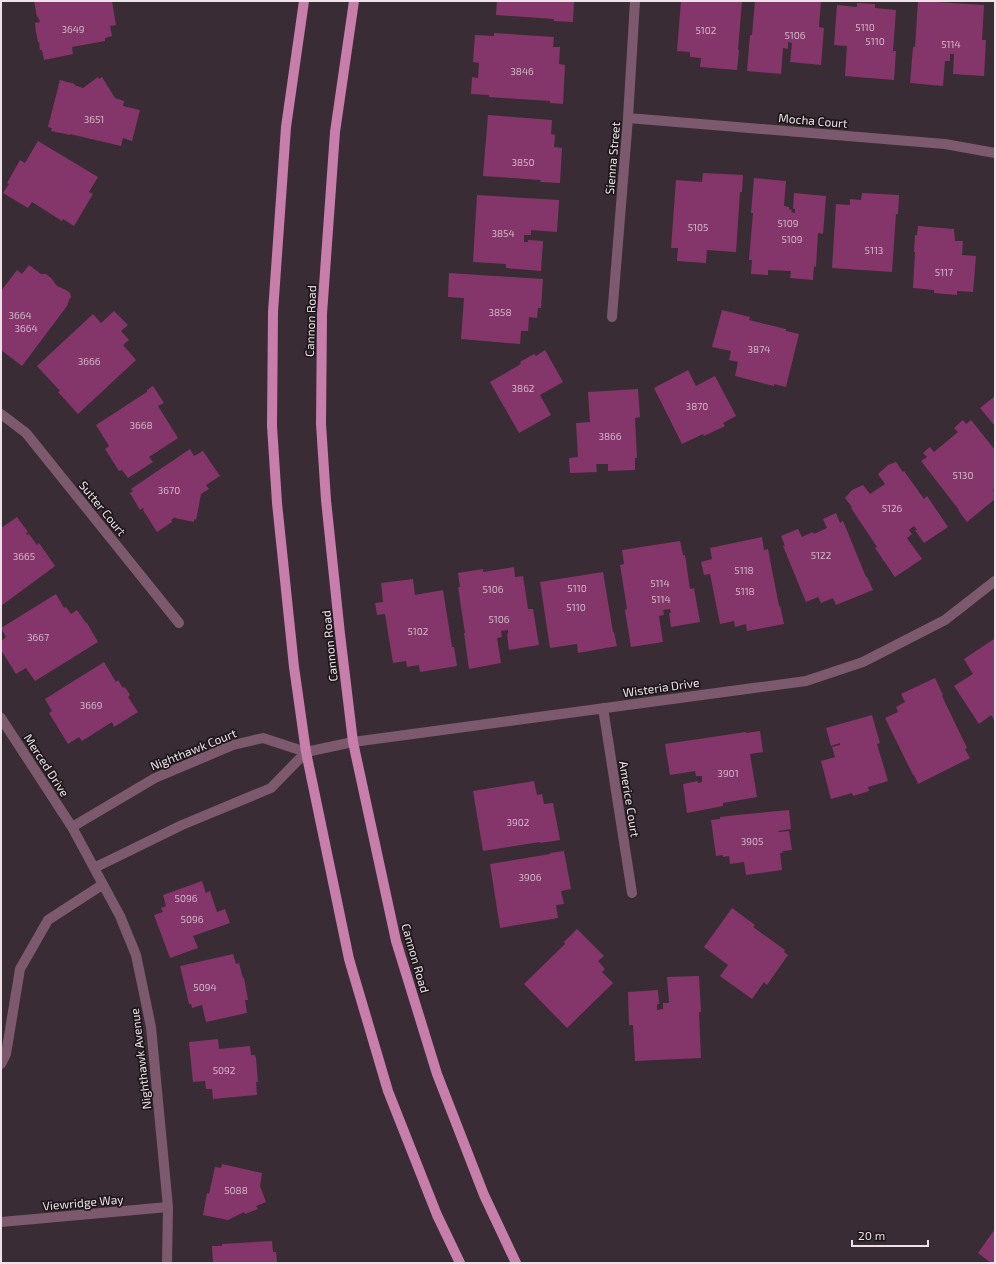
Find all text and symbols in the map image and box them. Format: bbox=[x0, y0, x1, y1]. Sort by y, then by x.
house number: 5110 bbox=[855, 21, 875, 33]
house number: 3649 bbox=[61, 23, 85, 35]
house number: 5102 bbox=[696, 24, 717, 36]
house number: 5106 bbox=[784, 29, 806, 41]
house number: 5110 bbox=[865, 35, 885, 47]
house number: 5114 bbox=[941, 38, 961, 50]
house number: 3846 bbox=[510, 65, 534, 77]
street label: Mocha Court bbox=[778, 110, 849, 130]
house number: 3651 bbox=[84, 113, 104, 125]
street label: Sienna Street bbox=[602, 121, 622, 195]
house number: 3850 bbox=[511, 156, 535, 168]
house number: 5109 bbox=[777, 217, 799, 229]
house number: 5105 bbox=[688, 221, 708, 233]
house number: 3854 bbox=[491, 227, 515, 239]
house number: 5109 bbox=[781, 233, 803, 245]
house number: 5113 bbox=[865, 244, 883, 256]
house number: 5117 bbox=[935, 266, 953, 278]
street label: Cannon Road bbox=[302, 285, 318, 357]
house number: 3858 bbox=[488, 306, 512, 318]
house number: 3664 bbox=[8, 309, 32, 321]
house number: 3664 bbox=[14, 322, 38, 334]
house number: 3874 bbox=[748, 343, 770, 355]
house number: 3666 bbox=[78, 355, 101, 367]
house number: 3862 bbox=[512, 382, 535, 394]
house number: 3870 bbox=[686, 400, 708, 412]
house number: 3668 bbox=[129, 419, 153, 431]
house number: 3866 bbox=[598, 430, 622, 442]
house number: 5130 bbox=[953, 469, 973, 481]
street label: Sutter Court bbox=[77, 478, 130, 538]
house number: 3670 bbox=[158, 484, 180, 496]
house number: 5126 bbox=[882, 502, 903, 514]
house number: 5122 bbox=[811, 549, 832, 561]
house number: 3665 bbox=[13, 550, 35, 562]
house number: 5118 bbox=[734, 564, 754, 576]
house number: 5114 bbox=[650, 577, 670, 589]
house number: 5110 bbox=[567, 582, 587, 594]
house number: 5106 bbox=[482, 583, 504, 595]
house number: 5118 bbox=[735, 585, 755, 597]
house number: 5114 bbox=[651, 593, 671, 605]
house number: 5110 bbox=[566, 601, 586, 613]
street label: Cannon Road bbox=[318, 610, 340, 682]
house number: 5106 bbox=[488, 613, 510, 625]
house number: 5102 bbox=[408, 625, 429, 637]
house number: 3667 bbox=[27, 631, 49, 643]
street label: Wisteria Drive bbox=[622, 675, 700, 699]
house number: 3669 bbox=[80, 699, 103, 711]
street label: Nighthawk Court bbox=[148, 725, 239, 773]
street label: Merced Drive bbox=[22, 731, 72, 799]
street label: Americe Court bbox=[617, 760, 643, 839]
house number: 3901 bbox=[717, 767, 739, 779]
house number: 3902 bbox=[507, 816, 530, 828]
house number: 3905 bbox=[741, 835, 763, 847]
house number: 3906 bbox=[518, 871, 542, 883]
house number: 5096 bbox=[175, 892, 198, 904]
house number: 5096 bbox=[181, 913, 204, 925]
street label: Cannon Road bbox=[399, 922, 433, 994]
house number: 5094 bbox=[193, 981, 217, 993]
street label: Nighthawk Avenue bbox=[127, 1008, 153, 1110]
house number: 5092 bbox=[213, 1064, 236, 1076]
house number: 5088 bbox=[224, 1184, 248, 1196]
street label: Viewridge Way bbox=[42, 1191, 125, 1213]
scale bar bbox=[852, 1222, 928, 1248]
text: 20 m bbox=[858, 1228, 885, 1242]

